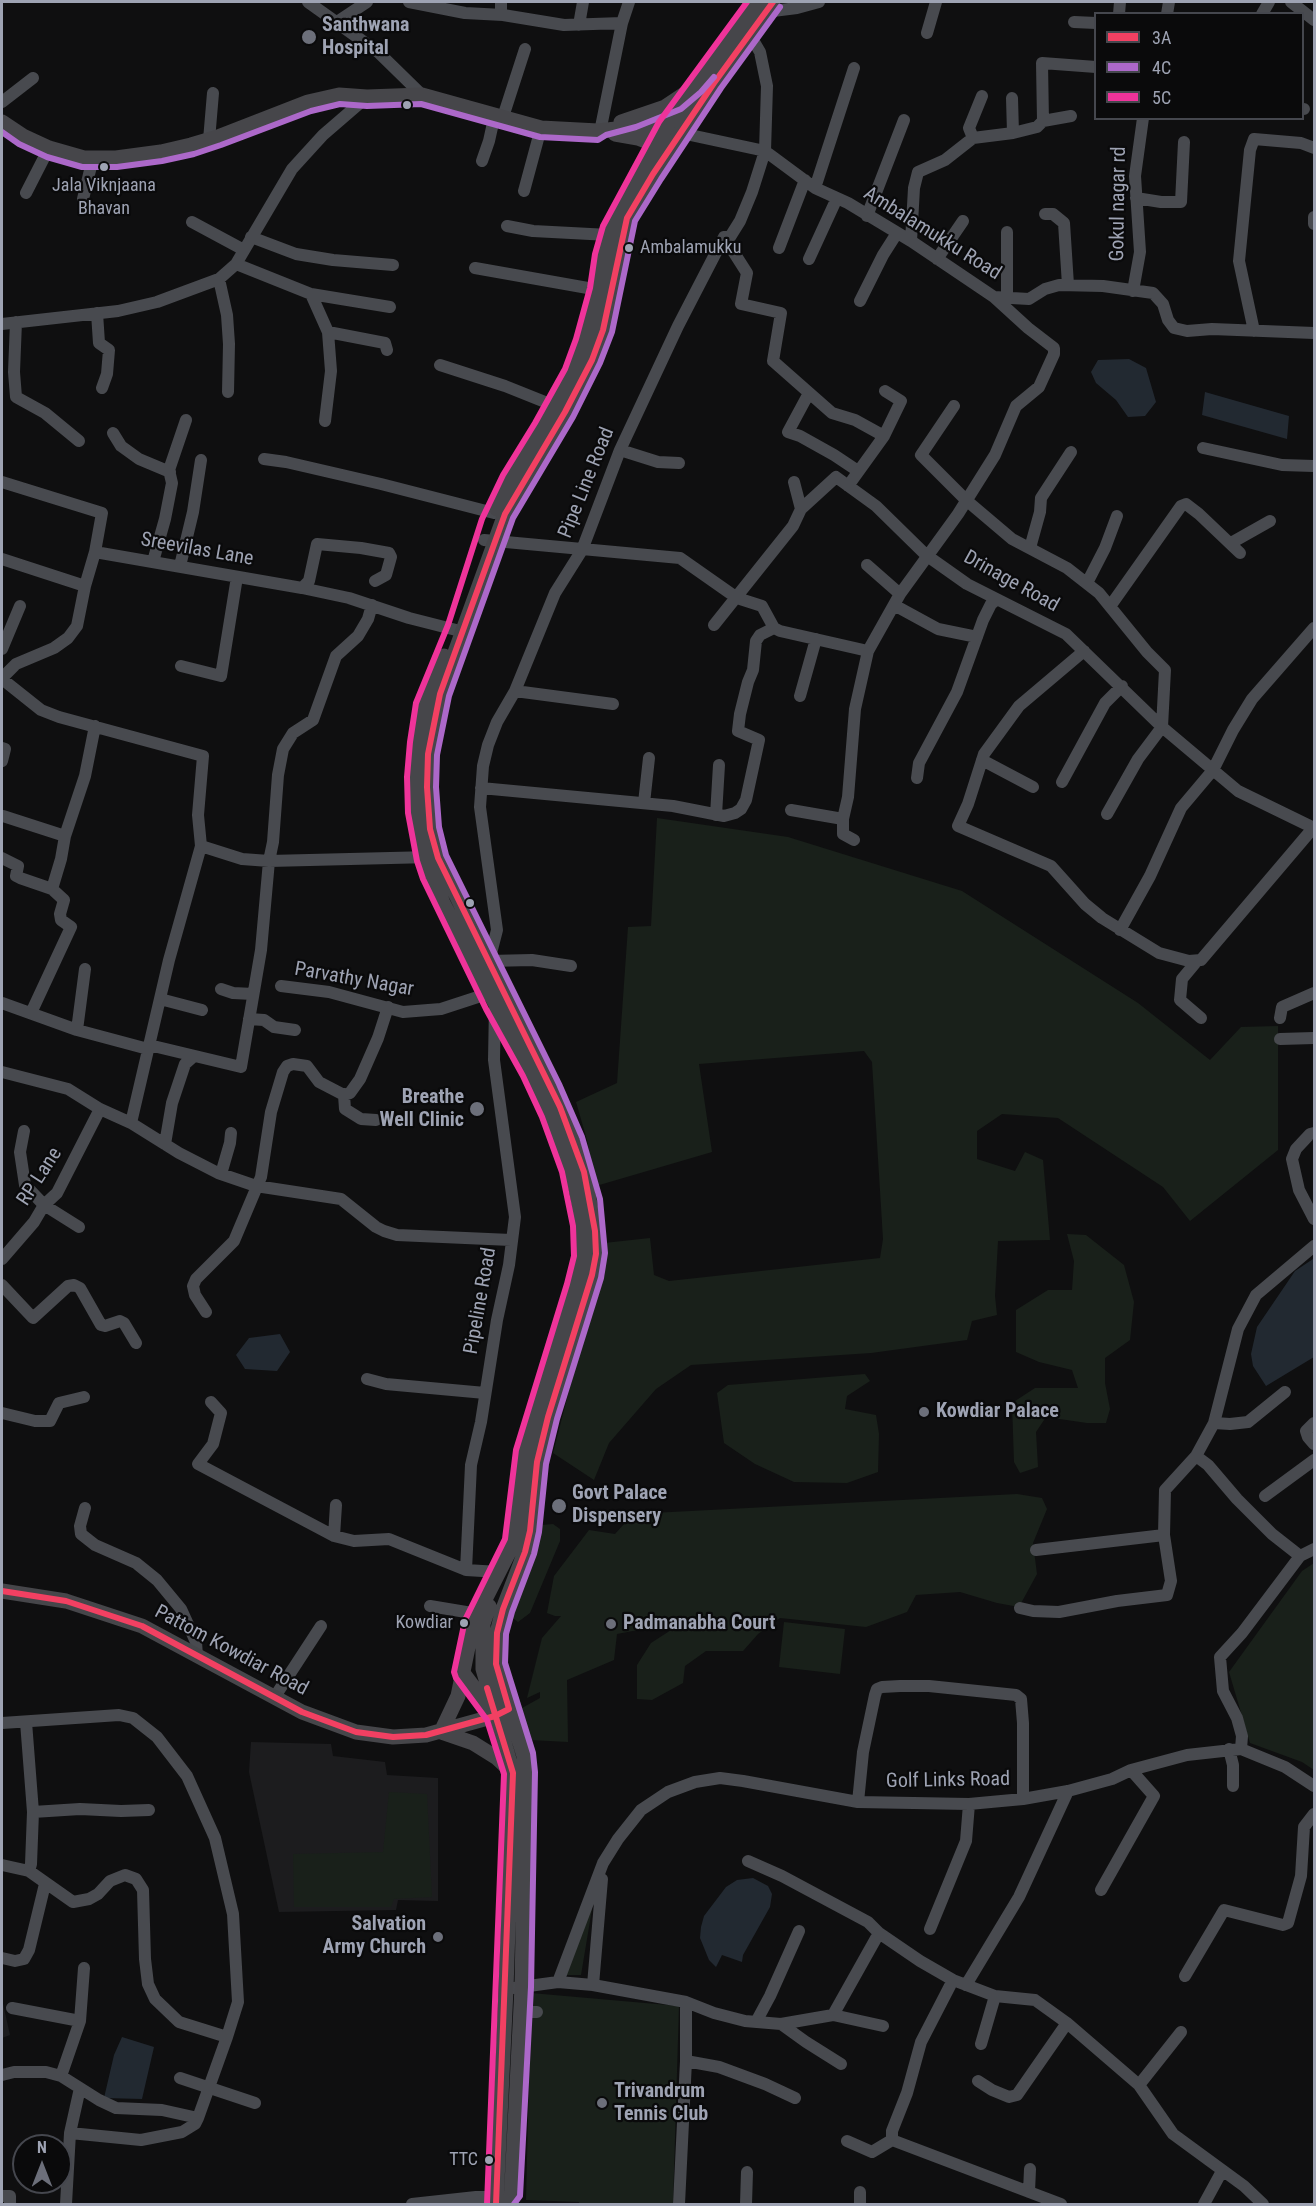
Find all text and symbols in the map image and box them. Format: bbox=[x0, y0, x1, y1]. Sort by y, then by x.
legend bbox=[1094, 12, 1304, 120]
place label: Santhwana Hospital bbox=[322, 14, 409, 61]
text: 3A bbox=[1152, 27, 1171, 48]
marker: Santhwana Hospital bbox=[300, 28, 318, 46]
text: 4C bbox=[1152, 57, 1171, 78]
text: 5C bbox=[1152, 87, 1171, 108]
unlabelled marker bbox=[401, 99, 413, 111]
street label: Gokul nagar rd bbox=[1106, 146, 1132, 262]
marker: Jala Viknjaana Bhavan bbox=[98, 161, 110, 173]
place label: Jala Viknjaana Bhavan bbox=[52, 175, 156, 218]
street label: Ambalamukku Road bbox=[859, 182, 1005, 286]
place label: Ambalamukku bbox=[640, 237, 741, 259]
marker: Ambalamukku bbox=[623, 242, 635, 254]
street label: Pipe Line Road bbox=[554, 424, 620, 542]
street label: Sreevilas Lane bbox=[139, 528, 255, 572]
street label: Drinage Road bbox=[959, 546, 1063, 618]
unlabelled marker bbox=[464, 897, 476, 909]
street label: Parvathy Nagar bbox=[292, 958, 416, 1002]
place label: Breathe Well Clinic bbox=[379, 1086, 464, 1133]
marker: Breathe Well Clinic bbox=[468, 1100, 486, 1118]
street label: RP Lane bbox=[12, 1143, 68, 1211]
street label: Pipeline Road bbox=[460, 1246, 502, 1356]
place label: Kowdiar Palace bbox=[936, 1400, 1059, 1424]
marker: Kowdiar Palace bbox=[917, 1405, 931, 1419]
place label: Govt Palace Dispensery bbox=[572, 1482, 667, 1529]
marker: Govt Palace Dispensery bbox=[550, 1497, 568, 1515]
street label: Pattom Kowdiar Road bbox=[150, 1600, 312, 1702]
place label: Kowdiar bbox=[396, 1612, 453, 1634]
place label: Padmanabha Court bbox=[623, 1612, 775, 1636]
marker: Kowdiar bbox=[458, 1617, 470, 1629]
marker: Padmanabha Court bbox=[604, 1617, 618, 1631]
street label: Golf Links Road bbox=[886, 1768, 1010, 1794]
place label: Salvation Army Church bbox=[323, 1913, 426, 1960]
marker: Salvation Army Church bbox=[431, 1930, 445, 1944]
place label: Trivandrum Tennis Club bbox=[614, 2080, 708, 2127]
marker: Trivandrum Tennis Club bbox=[595, 2096, 609, 2110]
north arrow bbox=[12, 2134, 72, 2194]
text: N bbox=[37, 2138, 47, 2157]
place label: TTC bbox=[449, 2149, 478, 2171]
marker: TTC bbox=[483, 2154, 495, 2166]

